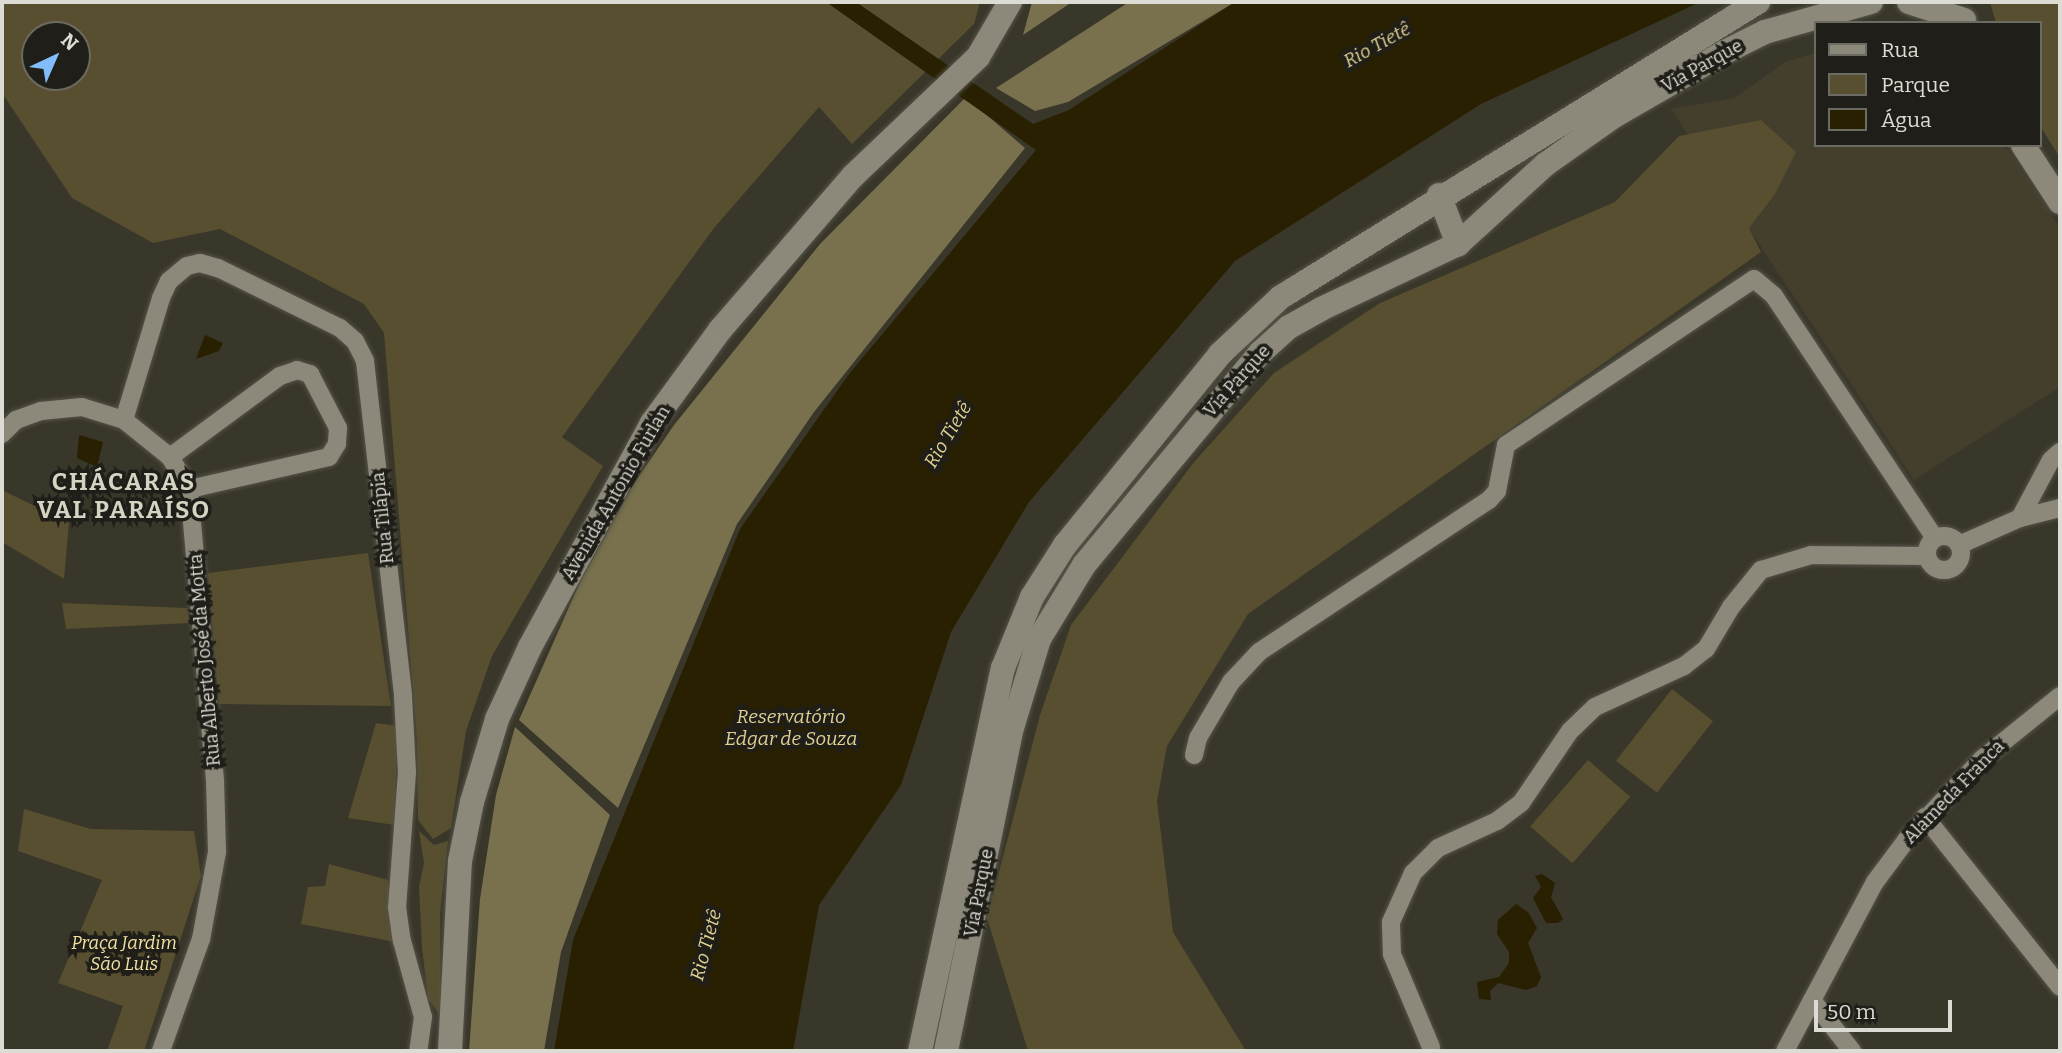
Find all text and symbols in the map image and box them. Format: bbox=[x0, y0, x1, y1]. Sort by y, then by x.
water label: Rio Tietê bbox=[1340, 17, 1414, 73]
north arrow bbox=[21, 21, 91, 91]
legend bbox=[1814, 21, 2041, 147]
text: N bbox=[56, 29, 83, 55]
street label: Via Parque bbox=[1658, 35, 1746, 97]
text: Rua bbox=[1881, 37, 1919, 63]
text: Parque bbox=[1881, 72, 1950, 98]
text: Água bbox=[1881, 107, 1932, 133]
street label: Via Parque bbox=[1199, 341, 1275, 421]
water label: Rio Tietê bbox=[919, 398, 977, 472]
street label: Avenida Antonio Furlan bbox=[557, 402, 675, 584]
district label: CHÁCARAS VAL PARAÍSO bbox=[38, 469, 210, 525]
street label: Rua Tilápia bbox=[367, 471, 399, 565]
street label: Rua Alberto José da Motta bbox=[185, 553, 225, 767]
water label: Reservatório Edgar de Souza bbox=[725, 706, 857, 750]
street label: Alameda Franca bbox=[1899, 736, 2009, 848]
street label: Via Parque bbox=[960, 847, 998, 939]
water label: Rio Tietê bbox=[686, 907, 726, 983]
park label: Praça Jardim São Luis bbox=[71, 933, 177, 976]
scale bar bbox=[1817, 986, 1955, 1030]
text: 50 m bbox=[1827, 999, 1876, 1025]

